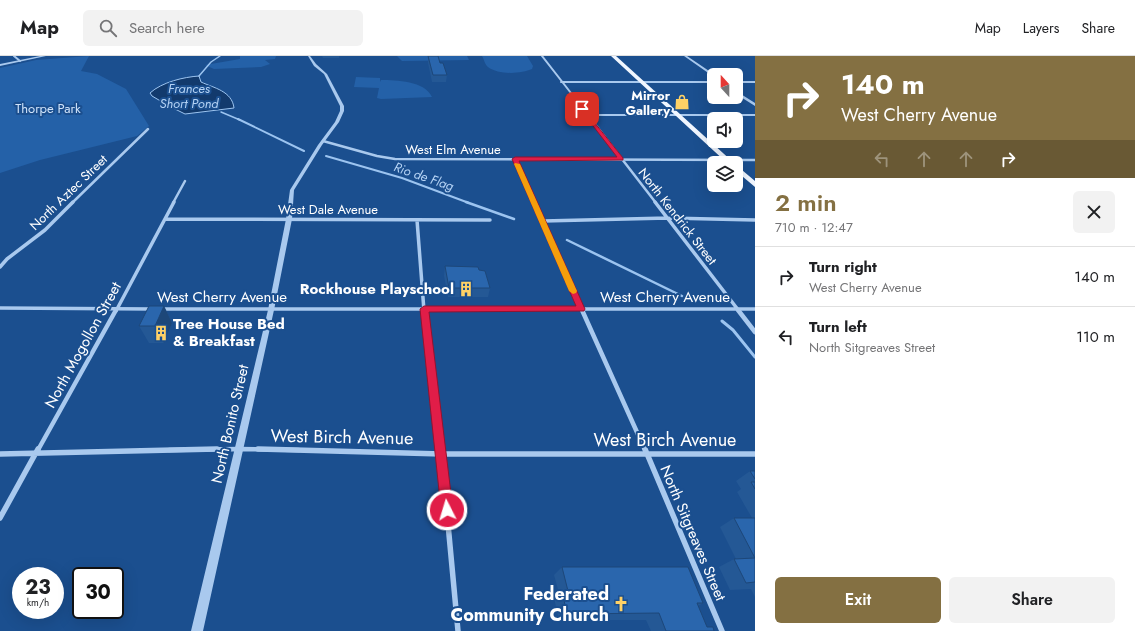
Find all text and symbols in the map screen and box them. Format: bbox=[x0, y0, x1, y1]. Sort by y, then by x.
search box bbox=[83, 10, 363, 46]
text: Map bbox=[20, 14, 59, 41]
icon: search bbox=[97, 17, 119, 39]
text: Search here bbox=[129, 17, 205, 39]
text: Map bbox=[975, 18, 1001, 38]
text: Layers bbox=[1023, 18, 1059, 38]
text: Share bbox=[1081, 18, 1115, 38]
text: 140 m bbox=[841, 64, 925, 105]
north arrow bbox=[707, 68, 743, 104]
map controls bbox=[707, 68, 743, 192]
icon: right bbox=[775, 72, 827, 124]
water label: Frances Short Pond bbox=[160, 79, 219, 113]
place label: Mirror Gallery bbox=[625, 86, 671, 120]
pin bbox=[565, 92, 599, 126]
shop icon: Mirror Gallery bbox=[673, 93, 691, 111]
icon: arrive bbox=[571, 98, 593, 120]
park label: Thorpe Park bbox=[15, 99, 81, 118]
text: West Cherry Avenue bbox=[841, 102, 997, 128]
button: sound bbox=[707, 112, 743, 148]
street label: West Elm Avenue bbox=[405, 140, 501, 159]
icon: left bbox=[871, 148, 893, 170]
icon: ahead bbox=[913, 148, 935, 170]
icon: ahead bbox=[955, 148, 977, 170]
icon: right bbox=[997, 148, 1019, 170]
street label: North Aztec Street bbox=[25, 150, 112, 234]
button: layers bbox=[707, 156, 743, 192]
water label: Rio de Flag bbox=[391, 157, 456, 196]
street label: North Kendrick Street bbox=[634, 164, 722, 269]
text: 2 min bbox=[775, 185, 837, 220]
button: close bbox=[1073, 191, 1115, 233]
street label: West Dale Avenue bbox=[278, 200, 378, 219]
text: 710 m · 12:47 bbox=[775, 218, 853, 237]
text: Turn right bbox=[809, 256, 877, 278]
icon: right bbox=[775, 266, 797, 288]
text: 140 m bbox=[1074, 266, 1115, 288]
street label: North Mogollon Street bbox=[39, 278, 127, 412]
place label: Rockhouse Playschool bbox=[300, 278, 454, 300]
text: West Cherry Avenue bbox=[809, 278, 922, 297]
building icon: Rockhouse Playschool bbox=[457, 280, 475, 298]
street label: West Cherry Avenue bbox=[157, 286, 287, 308]
street label: West Cherry Avenue bbox=[600, 286, 730, 308]
place label: Tree House Bed & Breakfast bbox=[173, 313, 285, 352]
text: Turn left bbox=[809, 316, 867, 338]
building icon: Tree House Bed & Breakfast bbox=[152, 324, 170, 342]
icon: left bbox=[775, 326, 797, 348]
text: 110 m bbox=[1076, 326, 1115, 348]
text: North Sitgreaves Street bbox=[809, 338, 935, 357]
street label: North Bonito Street bbox=[206, 362, 254, 486]
street label: West Birch Avenue bbox=[270, 423, 414, 451]
street label: West Birch Avenue bbox=[594, 427, 736, 453]
street label: North Sitgreaves Street bbox=[654, 462, 732, 605]
position arrow bbox=[426, 489, 468, 531]
speed limit sign: 30 bbox=[72, 567, 124, 619]
text: 23 bbox=[25, 573, 51, 602]
button: Exit bbox=[775, 577, 941, 623]
button: Share bbox=[949, 577, 1115, 623]
place label: Federated Community Church bbox=[451, 581, 609, 628]
text: km/h bbox=[27, 595, 49, 610]
church icon: Federated Community Church bbox=[612, 595, 630, 613]

